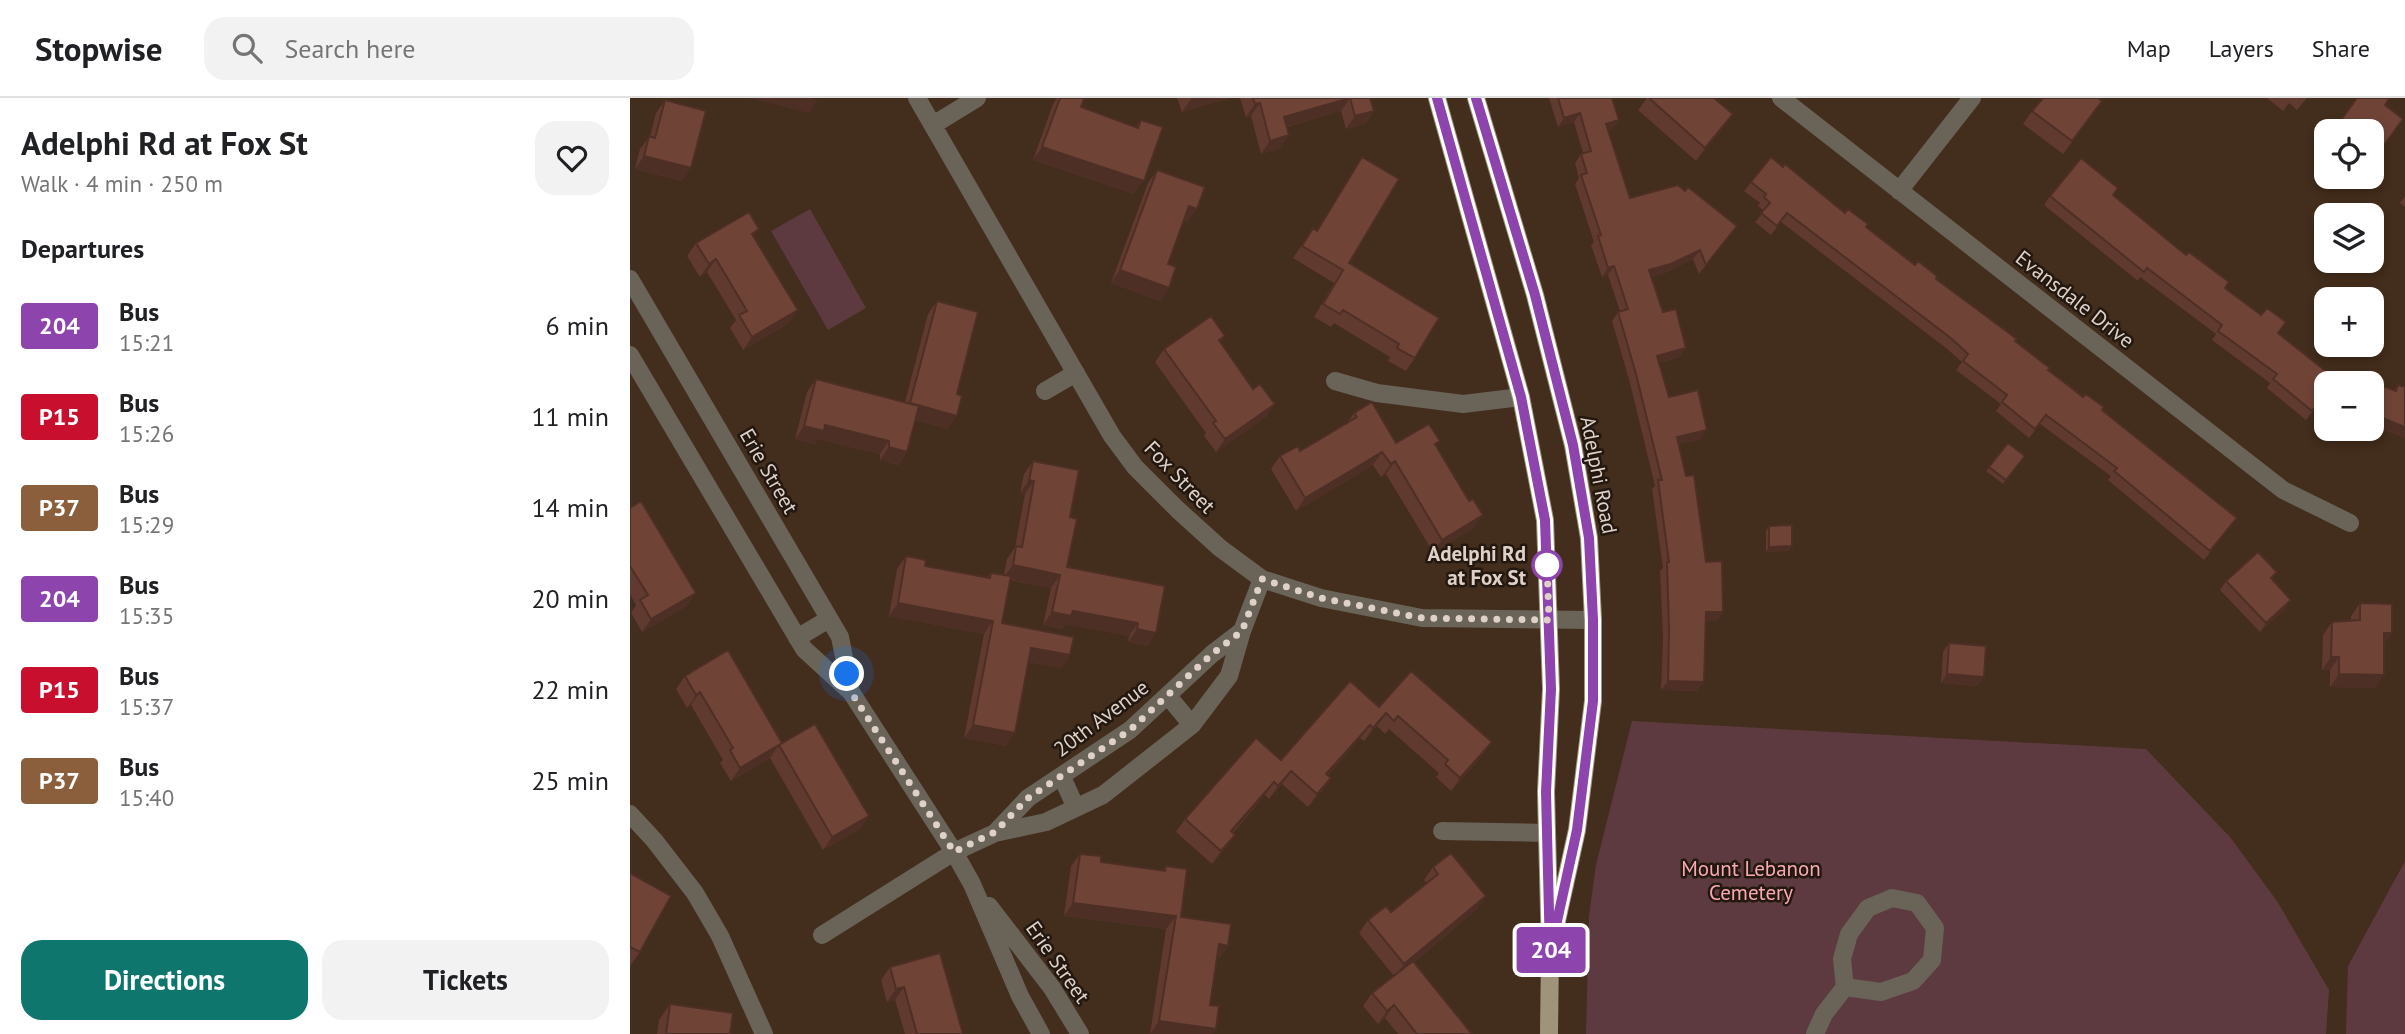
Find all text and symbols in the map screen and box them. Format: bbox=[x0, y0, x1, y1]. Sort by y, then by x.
search box bbox=[204, 17, 694, 80]
text: Stopwise bbox=[35, 27, 162, 70]
icon: search bbox=[228, 29, 266, 67]
text: Search here bbox=[284, 32, 416, 65]
text: Map bbox=[2127, 33, 2171, 64]
text: Layers bbox=[2209, 33, 2274, 64]
text: Share bbox=[2312, 33, 2370, 64]
map controls bbox=[2314, 119, 2384, 441]
button: locate bbox=[2314, 119, 2384, 189]
text: Adelphi Rd at Fox St bbox=[21, 121, 308, 164]
button: heart bbox=[535, 121, 609, 195]
text: Walk · 4 min · 250 m bbox=[21, 169, 223, 198]
button: layers bbox=[2314, 203, 2384, 273]
text: Departures bbox=[21, 232, 144, 265]
street label: Evansdale Drive bbox=[2010, 244, 2140, 354]
button: + bbox=[2314, 287, 2384, 357]
text: Bus bbox=[119, 295, 159, 328]
text: 6 min bbox=[546, 309, 609, 342]
text: 204 bbox=[39, 310, 80, 341]
text: 15:21 bbox=[119, 328, 174, 357]
button: − bbox=[2314, 371, 2384, 441]
text: Bus bbox=[119, 386, 159, 419]
text: 11 min bbox=[531, 400, 609, 433]
text: P15 bbox=[39, 401, 80, 432]
street label: Adelphi Road bbox=[1574, 414, 1624, 536]
text: 15:26 bbox=[119, 419, 174, 448]
street label: Erie Street bbox=[734, 424, 804, 518]
street label: Fox Street bbox=[1139, 435, 1221, 519]
text: Bus bbox=[119, 477, 159, 510]
text: 14 min bbox=[531, 491, 609, 524]
text: P37 bbox=[39, 492, 80, 523]
text: 15:29 bbox=[119, 510, 174, 539]
place label: Adelphi Rd at Fox St bbox=[1427, 540, 1527, 591]
marker: Adelphi Rd at Fox St bbox=[1532, 550, 1562, 580]
text: Bus bbox=[119, 568, 159, 601]
text: 20 min bbox=[531, 582, 609, 615]
text: 204 bbox=[39, 583, 80, 614]
text: 15:35 bbox=[119, 601, 174, 630]
your location bbox=[829, 656, 864, 691]
text: Bus bbox=[119, 659, 159, 692]
text: 22 min bbox=[531, 673, 609, 706]
text: P15 bbox=[39, 674, 80, 705]
street label: 20th Avenue bbox=[1048, 674, 1154, 762]
text: 15:37 bbox=[119, 692, 174, 721]
text: Bus bbox=[119, 750, 159, 783]
text: 25 min bbox=[531, 764, 609, 797]
text: P37 bbox=[39, 765, 80, 796]
text: 15:40 bbox=[119, 783, 174, 812]
park label: Mount Lebanon Cemetery bbox=[1681, 855, 1821, 906]
street label: Erie Street bbox=[1020, 916, 1096, 1008]
line badge: 204 bbox=[1511, 927, 1591, 973]
text: 204 bbox=[1531, 934, 1571, 965]
button: Directions bbox=[21, 940, 308, 1020]
button: Tickets bbox=[322, 940, 609, 1020]

